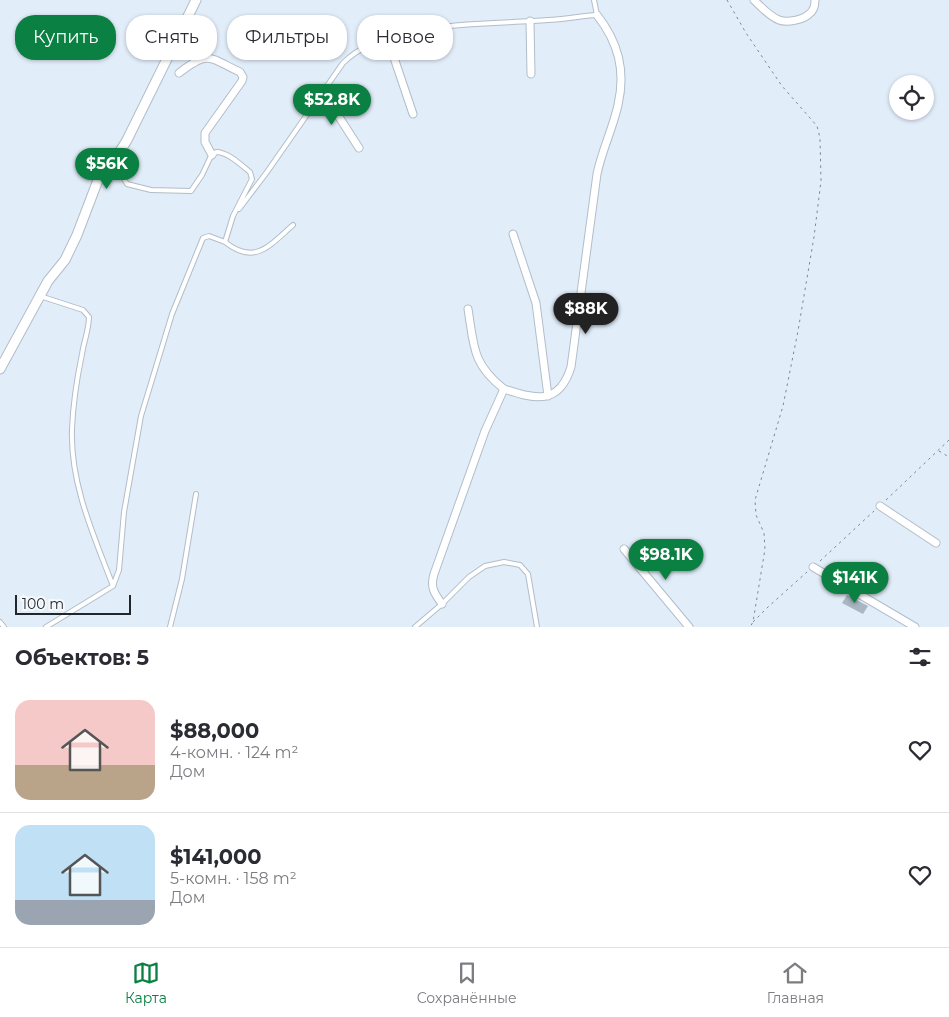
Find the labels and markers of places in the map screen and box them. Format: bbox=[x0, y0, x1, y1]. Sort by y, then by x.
pin: $52.8K bbox=[291, 84, 373, 126]
pin: $56K bbox=[77, 148, 137, 190]
pin: $88K bbox=[556, 292, 616, 335]
pin: $98.1K bbox=[625, 538, 707, 581]
pin: $141K bbox=[820, 562, 890, 604]

